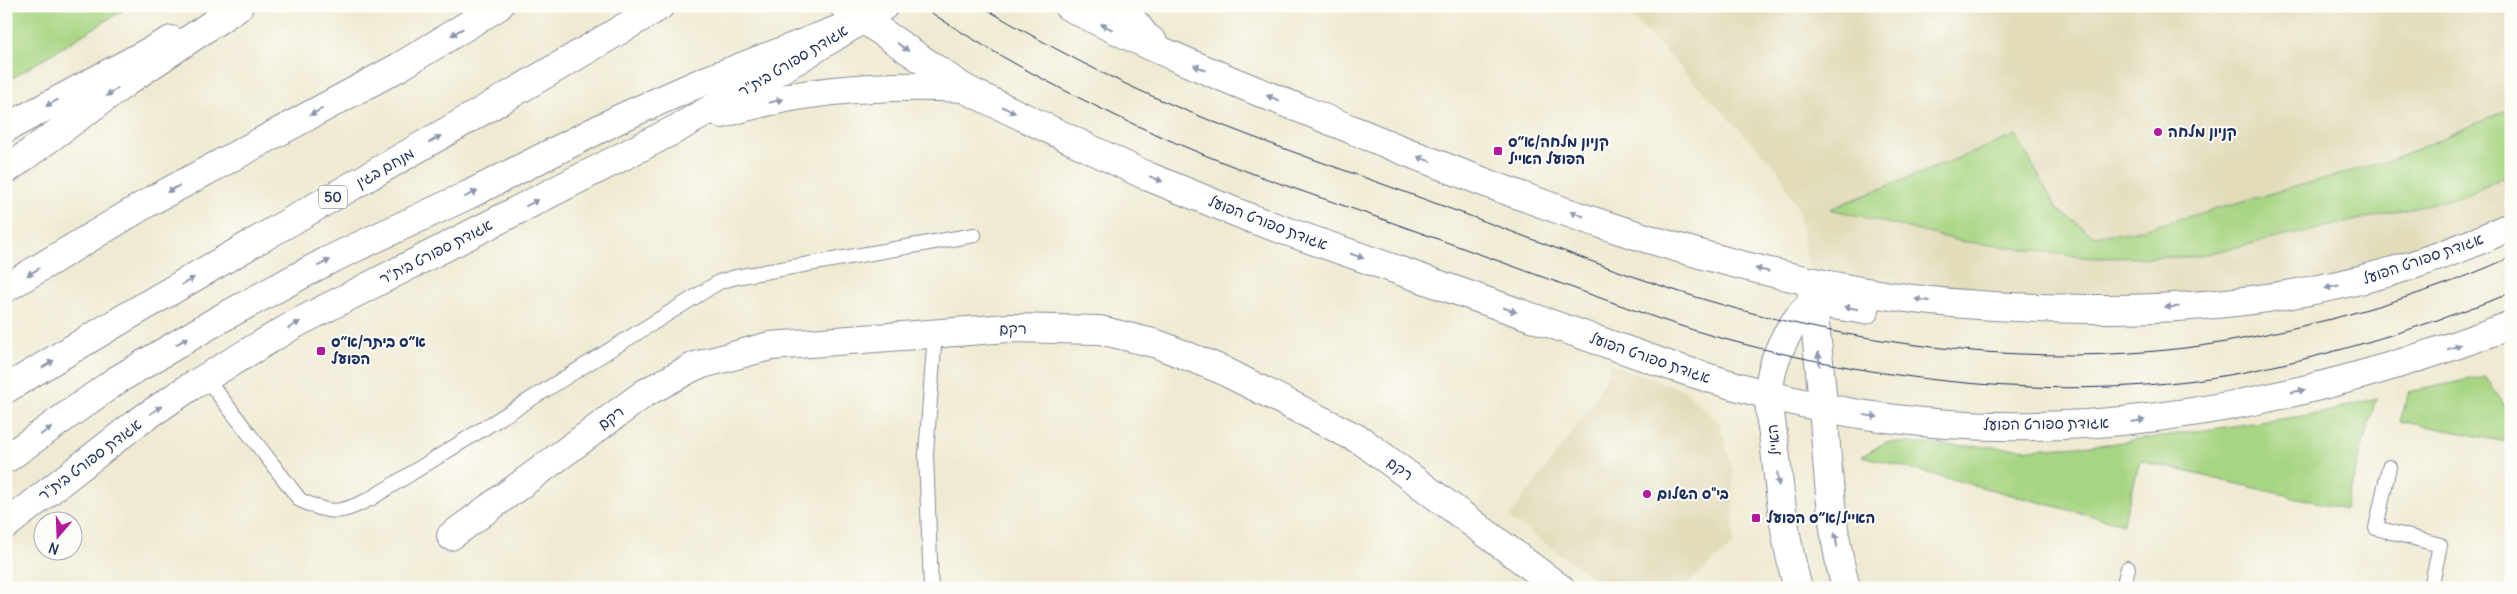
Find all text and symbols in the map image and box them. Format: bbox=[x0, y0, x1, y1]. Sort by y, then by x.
street label: אגודת ספורט בית"ר bbox=[734, 20, 851, 101]
one-way arrow bbox=[1100, 22, 1115, 31]
one-way arrow bbox=[450, 27, 464, 36]
one-way arrow bbox=[896, 42, 910, 52]
one-way arrow bbox=[1193, 63, 1208, 71]
one-way arrow bbox=[105, 87, 119, 97]
one-way arrow bbox=[1266, 94, 1280, 102]
one-way arrow bbox=[768, 97, 783, 105]
one-way arrow bbox=[45, 99, 59, 107]
one-way arrow bbox=[1002, 106, 1016, 114]
one-way arrow bbox=[309, 108, 323, 116]
place label: קניון מלחה bbox=[2168, 122, 2237, 142]
marker: קניון מלחה bbox=[2152, 126, 2164, 138]
place label: קניון מלחה/א״ס הפועל האייל bbox=[1508, 132, 1609, 168]
one-way arrow bbox=[427, 135, 442, 143]
street label: מנחם בגין bbox=[352, 143, 417, 192]
marker: קניון מלחה/א״ס הפועל האייל bbox=[1492, 145, 1504, 157]
one-way arrow bbox=[1416, 155, 1431, 163]
one-way arrow bbox=[1149, 176, 1163, 184]
one-way arrow bbox=[166, 185, 180, 193]
road number: 50 bbox=[319, 186, 347, 208]
one-way arrow bbox=[464, 190, 478, 198]
street label: אגודת ספורט הפועל bbox=[1206, 191, 1331, 254]
one-way arrow bbox=[525, 199, 539, 207]
one-way arrow bbox=[1569, 210, 1584, 218]
street label: אגודת ספורט בית"ר bbox=[376, 215, 496, 288]
street label: אגודת ספורט הפועל bbox=[2360, 229, 2486, 288]
one-way arrow bbox=[1350, 252, 1365, 260]
one-way arrow bbox=[317, 259, 331, 267]
one-way arrow bbox=[1755, 266, 1770, 274]
one-way arrow bbox=[27, 267, 40, 276]
one-way arrow bbox=[181, 277, 194, 286]
one-way arrow bbox=[2325, 283, 2340, 291]
one-way arrow bbox=[1914, 296, 1930, 304]
one-way arrow bbox=[1842, 303, 1858, 311]
one-way arrow bbox=[2163, 304, 2179, 312]
one-way arrow bbox=[1503, 307, 1518, 314]
street label: רקם bbox=[999, 319, 1027, 338]
one-way arrow bbox=[287, 321, 302, 329]
street label: אגודת ספורט הפועל bbox=[1587, 328, 1713, 387]
place label: א״ס ביתר/א״ס הפועל bbox=[331, 332, 426, 368]
one-way arrow bbox=[175, 337, 188, 346]
one-way arrow bbox=[2447, 343, 2462, 351]
marker: א״ס ביתר/א״ס הפועל bbox=[315, 345, 327, 357]
one-way arrow bbox=[1814, 351, 1822, 367]
one-way arrow bbox=[41, 359, 54, 368]
one-way arrow bbox=[2290, 386, 2306, 394]
street label: רקם bbox=[594, 402, 627, 434]
one-way arrow bbox=[149, 405, 163, 415]
one-way arrow bbox=[1864, 412, 1880, 420]
street label: אגודת ספורט הפועל bbox=[1983, 413, 2110, 434]
street label: אגודת ספורט בית"ר bbox=[34, 414, 145, 505]
one-way arrow bbox=[2130, 416, 2146, 424]
street label: האייל bbox=[1762, 423, 1785, 457]
one-way arrow bbox=[39, 425, 52, 436]
street label: רקם bbox=[1384, 453, 1417, 484]
one-way arrow bbox=[1774, 471, 1782, 487]
place label: בי"ס השלום bbox=[1657, 484, 1729, 503]
marker: בי"ס השלום bbox=[1641, 488, 1653, 500]
place label: האייל/א״ס הפועל bbox=[1766, 508, 1875, 527]
north arrow bbox=[32, 512, 82, 562]
marker: האייל/א״ס הפועל bbox=[1750, 512, 1762, 524]
one-way arrow bbox=[1831, 532, 1839, 548]
text: N bbox=[46, 538, 61, 558]

